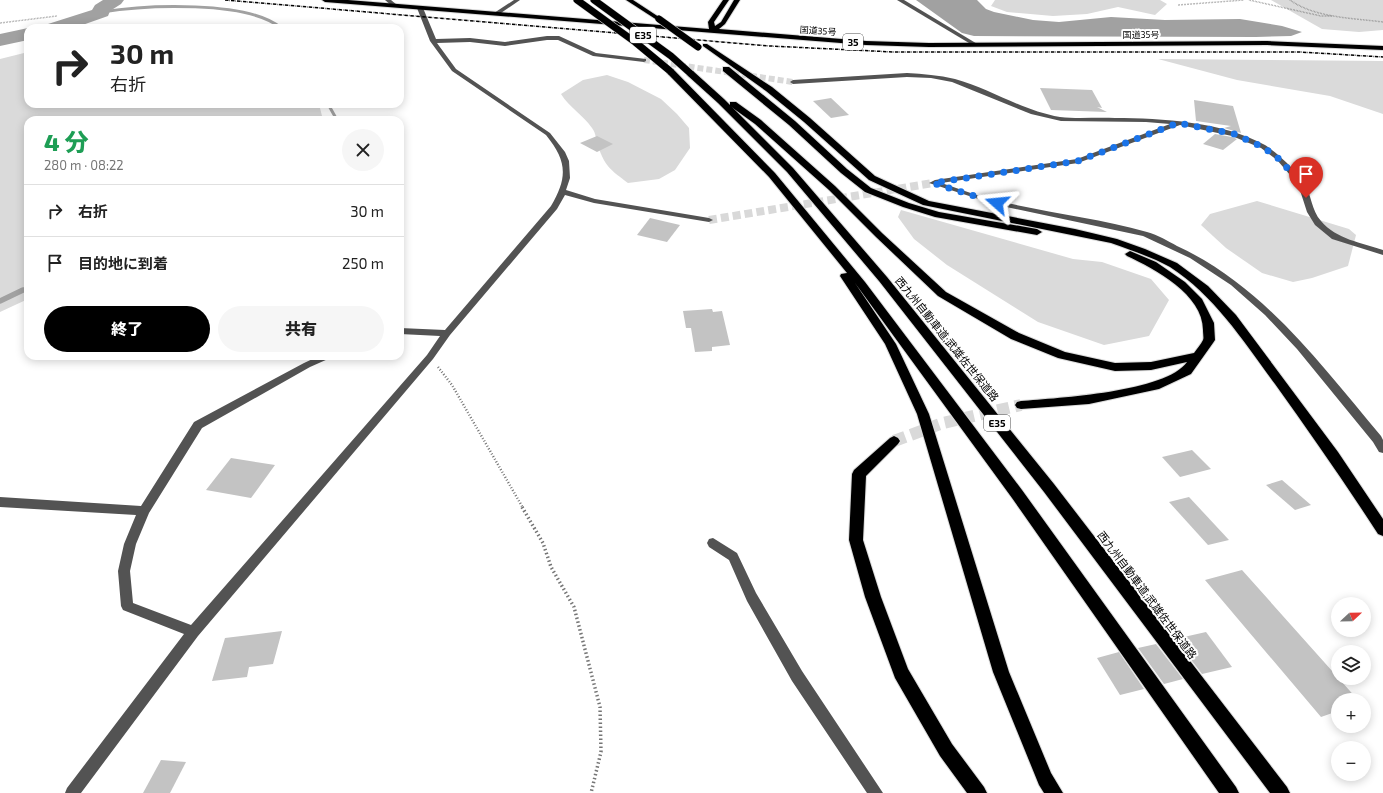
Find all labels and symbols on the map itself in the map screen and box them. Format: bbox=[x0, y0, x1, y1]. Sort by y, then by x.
street label: 国道35号 bbox=[799, 24, 837, 37]
road number: E35 bbox=[630, 27, 656, 43]
street label: 国道35号 bbox=[1123, 29, 1159, 40]
road number: 35 bbox=[843, 34, 863, 50]
pin bbox=[1289, 157, 1323, 198]
position arrow bbox=[976, 182, 1018, 224]
street label: 西九州自動車道;武雄佐世保道路 bbox=[893, 274, 1002, 404]
road number: E35 bbox=[984, 415, 1010, 431]
street label: 西九州自動車道;武雄佐世保道路 bbox=[1095, 528, 1200, 661]
north arrow bbox=[1331, 597, 1371, 637]

